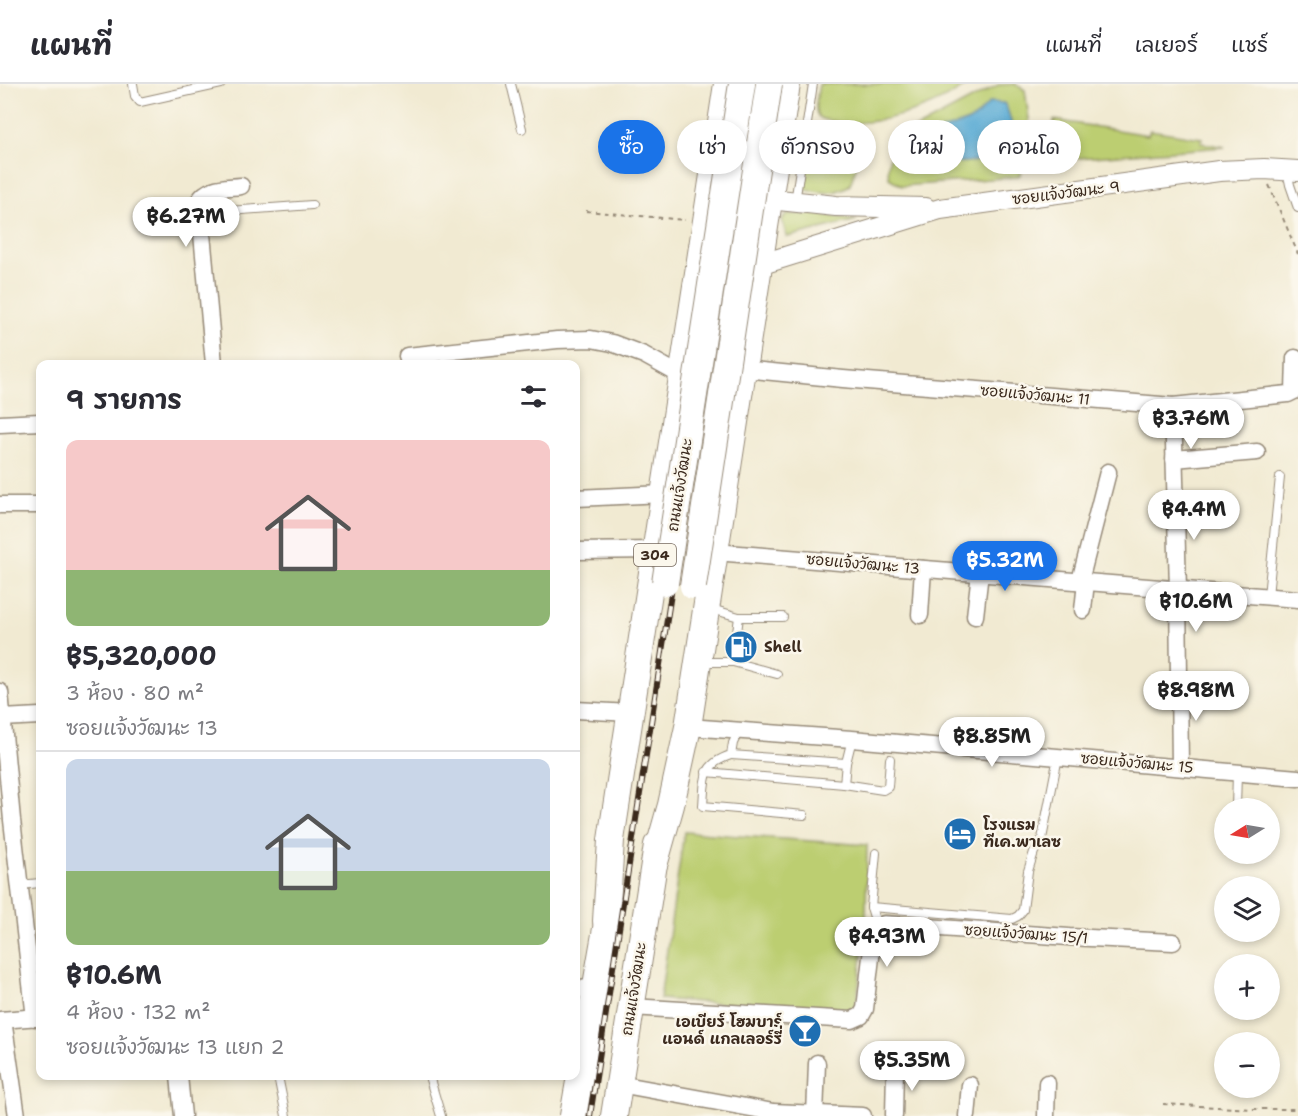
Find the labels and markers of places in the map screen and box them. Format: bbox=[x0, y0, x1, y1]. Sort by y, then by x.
pin: ฿6.27M bbox=[137, 197, 235, 248]
pin: ฿3.76M bbox=[1142, 399, 1240, 450]
pin: ฿4.4M bbox=[1152, 490, 1236, 541]
pin: ฿5.32M bbox=[956, 541, 1054, 592]
pin: ฿10.6M bbox=[1147, 582, 1245, 633]
fuel station icon: Shell bbox=[723, 629, 759, 665]
place label: Shell bbox=[764, 637, 802, 657]
pin: ฿8.98M bbox=[1147, 671, 1245, 722]
pin: ฿8.85M bbox=[943, 717, 1041, 768]
place label: โรงแรม ทีเค.พาเลซ bbox=[983, 815, 1061, 852]
hotel icon: โรงแรม ทีเค.พาเลซ bbox=[942, 816, 978, 852]
pin: ฿4.93M bbox=[838, 917, 936, 968]
place label: เอเบียร์ โฮมบาร์ แอนด์ แกลเลอร์รี่ bbox=[662, 1012, 783, 1049]
bar icon: เอเบียร์ โฮมบาร์ แอนด์ แกลเลอร์รี่ bbox=[787, 1013, 823, 1049]
pin: ฿5.35M bbox=[863, 1041, 961, 1092]

